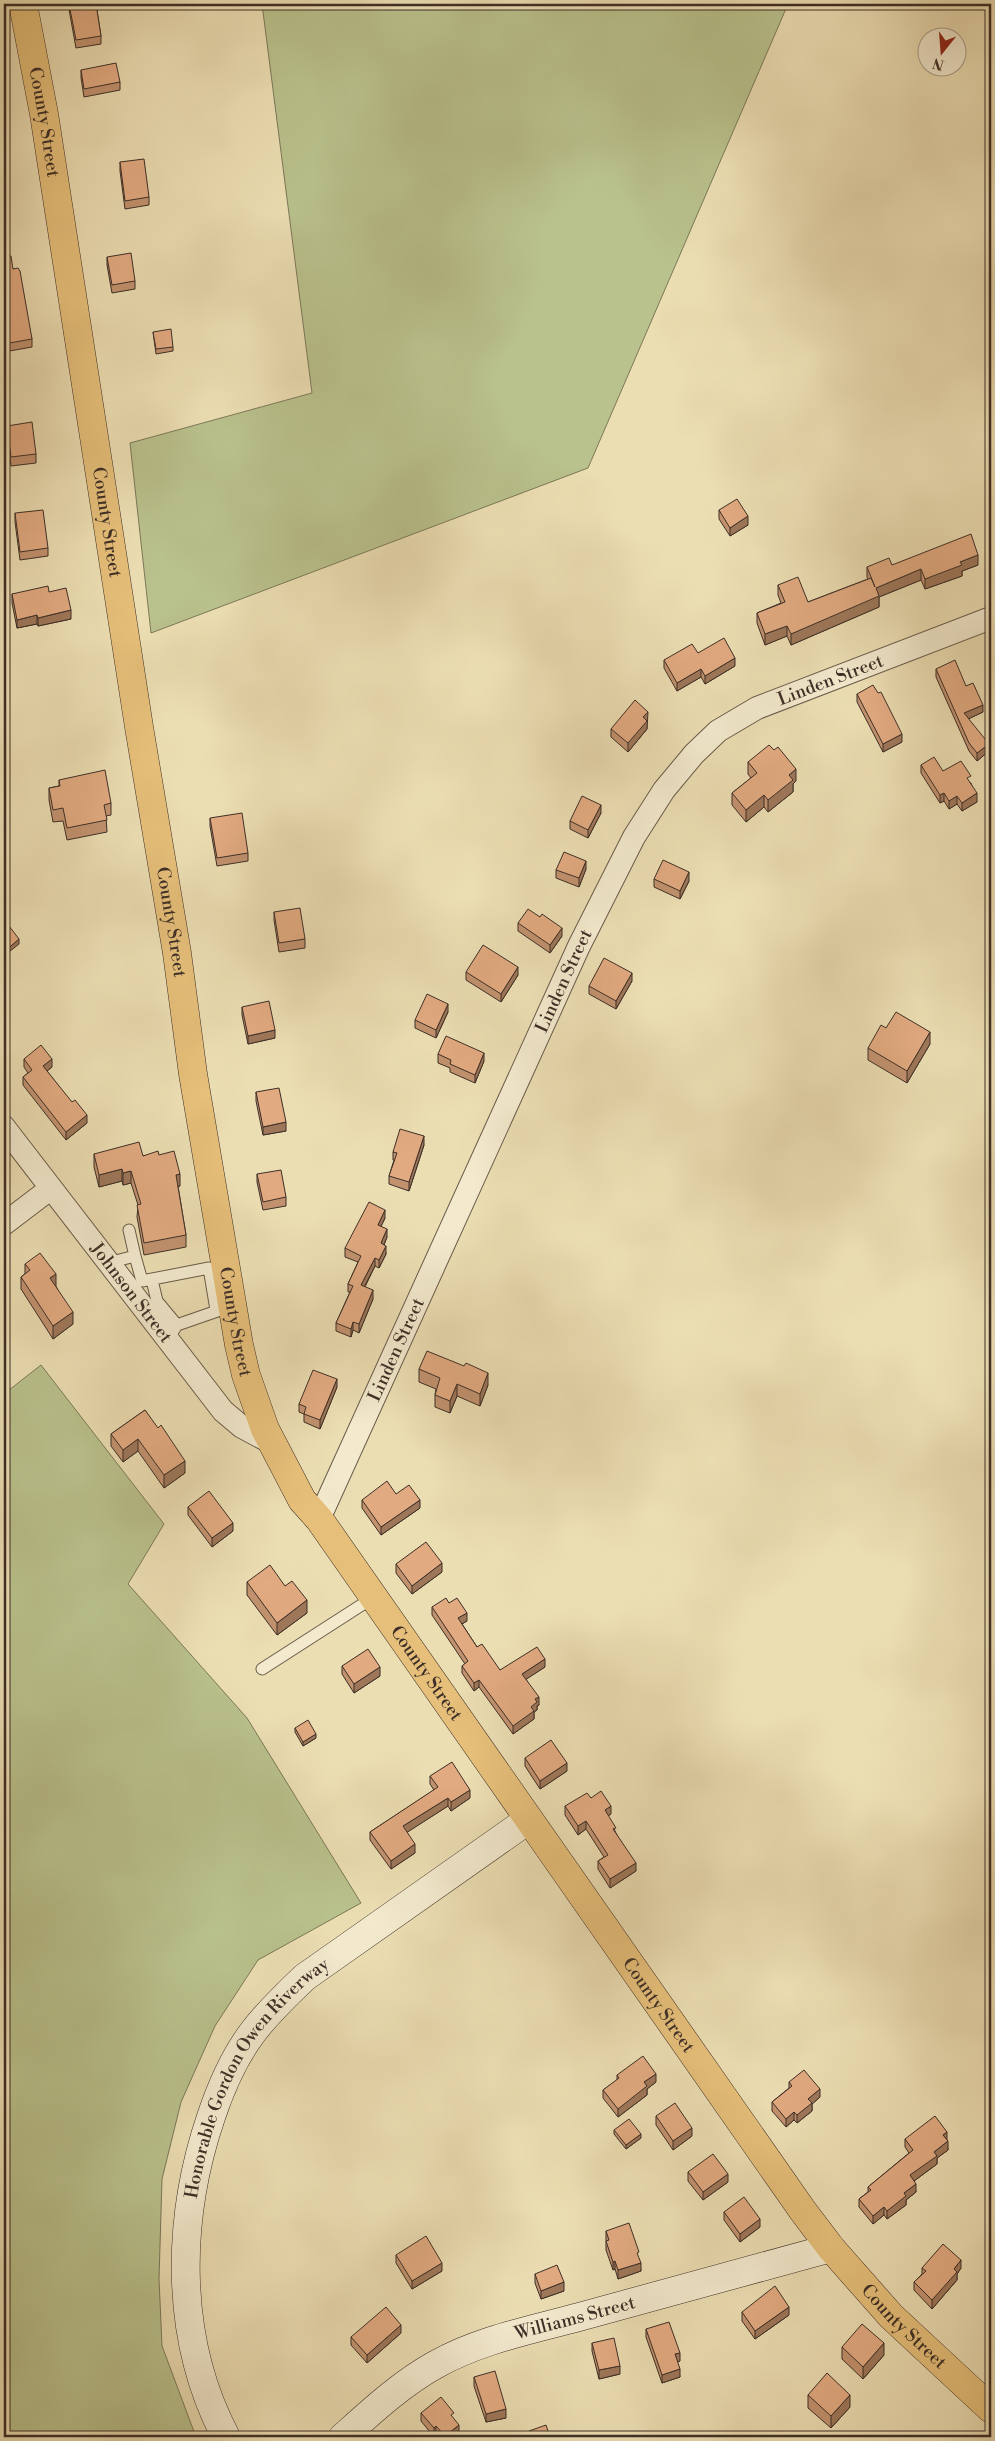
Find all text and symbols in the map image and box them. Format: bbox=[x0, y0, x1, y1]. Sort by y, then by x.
north arrow bbox=[918, 28, 968, 78]
text: N bbox=[931, 53, 946, 74]
street label: County Street bbox=[23, 65, 65, 179]
street label: County Street bbox=[87, 465, 127, 580]
street label: Linden Street bbox=[774, 649, 887, 711]
street label: County Street bbox=[151, 865, 191, 979]
street label: Linden Street bbox=[530, 925, 598, 1036]
street label: Johnson Street bbox=[85, 1237, 178, 1348]
street label: County Street bbox=[214, 1265, 257, 1380]
street label: Linden Street bbox=[363, 1294, 430, 1405]
street label: County Street bbox=[385, 1621, 468, 1726]
street label: Honorable Gordon Owen Riverway bbox=[180, 1953, 334, 2200]
street label: County Street bbox=[617, 1953, 700, 2058]
street label: County Street bbox=[856, 2279, 952, 2374]
street label: Williams Street bbox=[511, 2291, 638, 2346]

